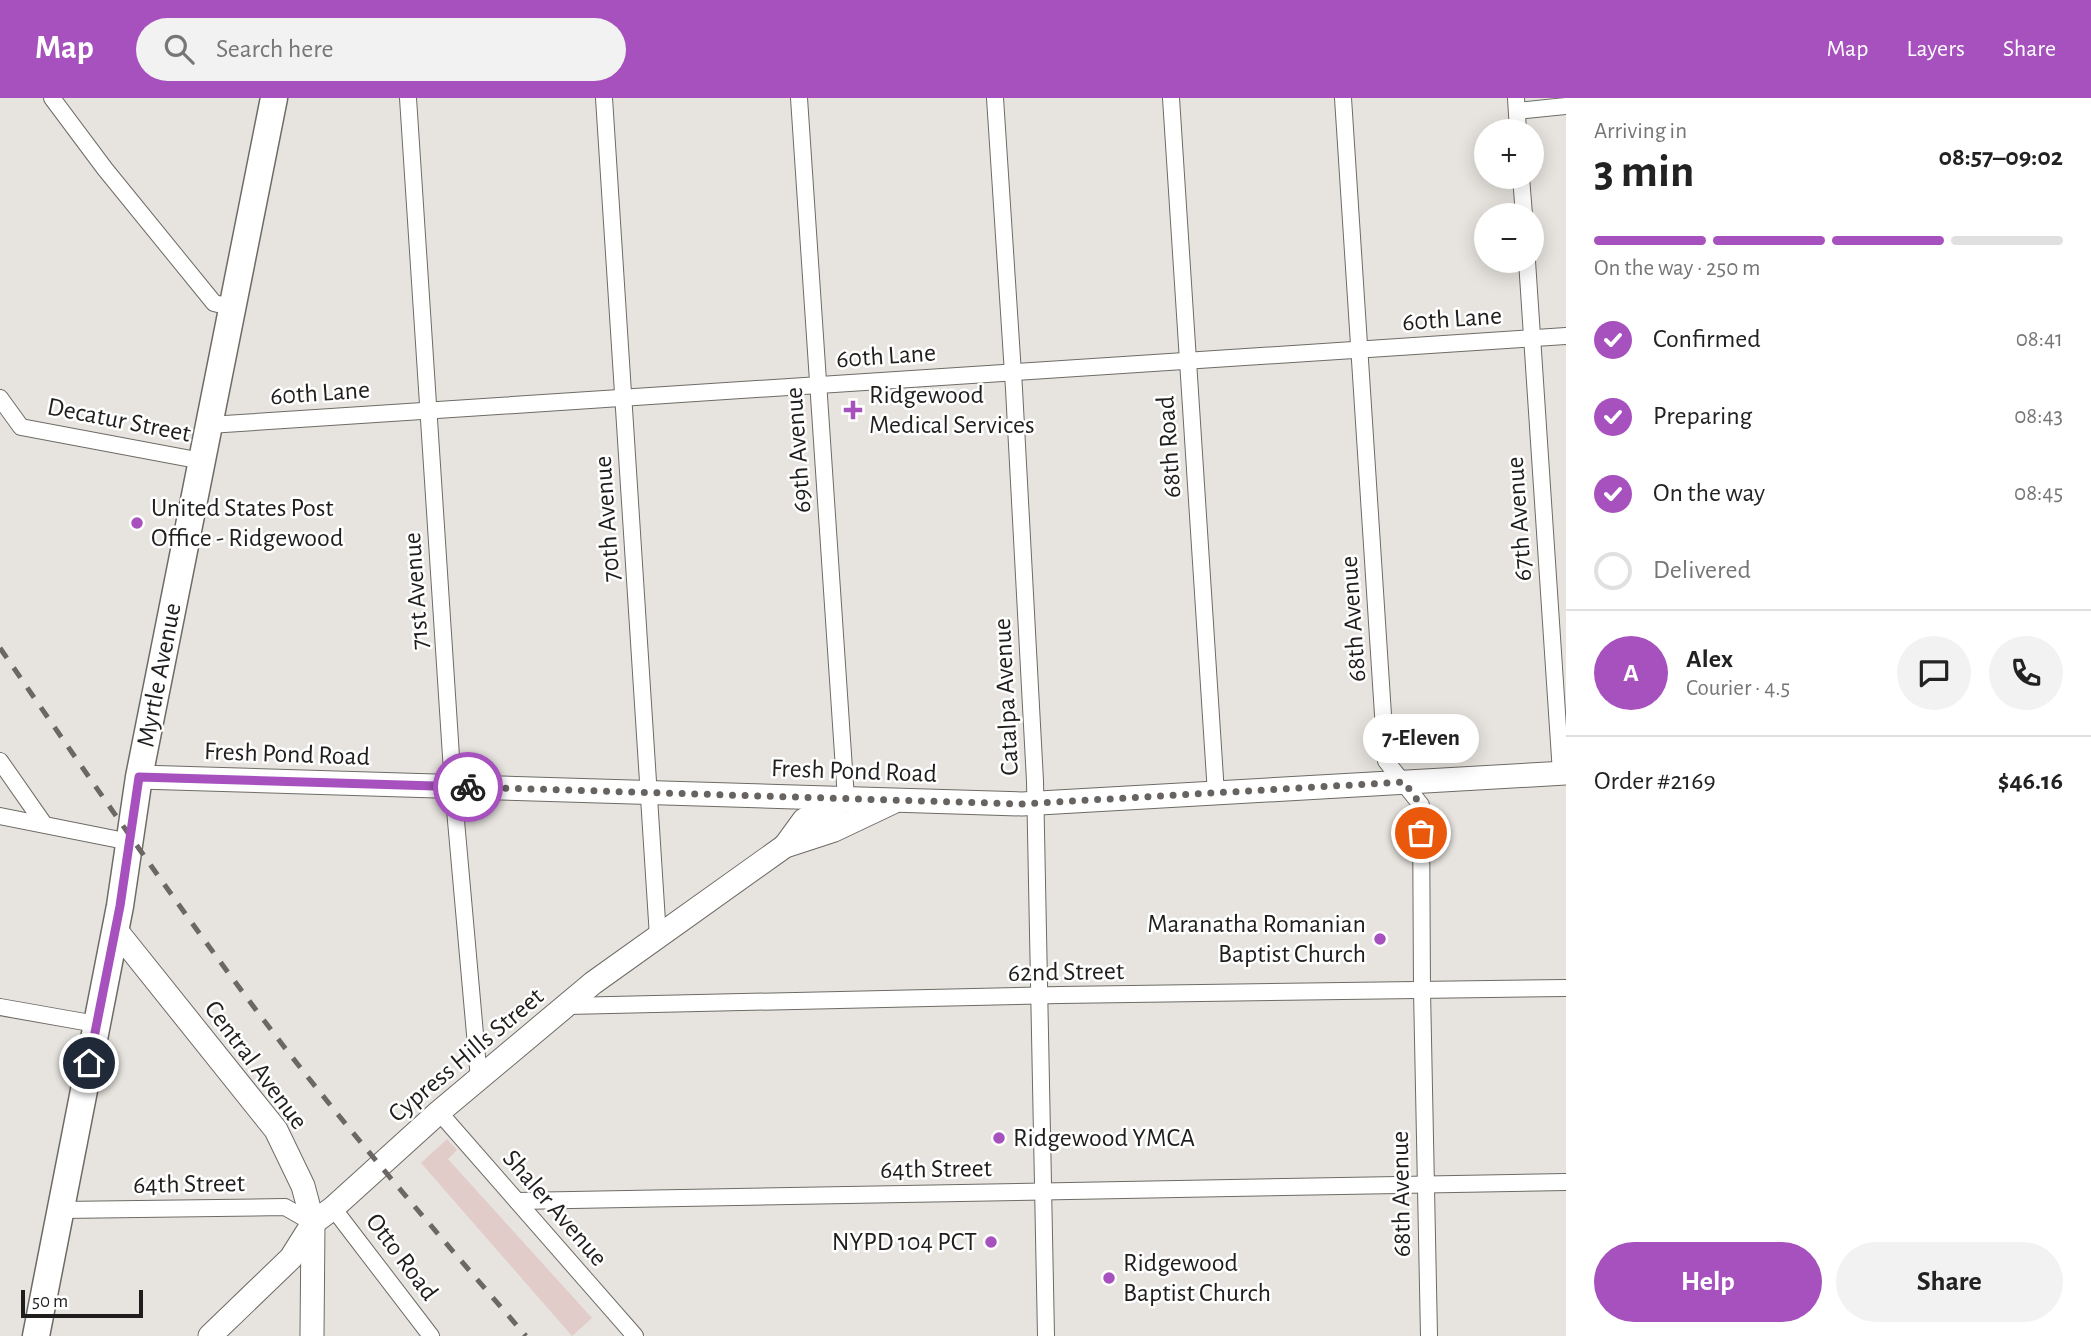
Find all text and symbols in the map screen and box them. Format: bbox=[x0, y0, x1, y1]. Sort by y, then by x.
search box bbox=[136, 18, 626, 81]
icon: search bbox=[160, 30, 198, 68]
text: Map bbox=[35, 32, 94, 65]
text: Search here bbox=[216, 36, 334, 62]
text: Map bbox=[1826, 37, 1868, 61]
text: Layers bbox=[1906, 37, 1965, 61]
text: Share bbox=[2003, 37, 2056, 61]
map controls bbox=[1474, 119, 1544, 273]
button: + bbox=[1474, 119, 1544, 189]
text: Arriving in bbox=[1594, 120, 1687, 143]
text: 08:57–09:02 bbox=[1938, 144, 2063, 170]
text: 3 min bbox=[1594, 149, 1694, 195]
button: − bbox=[1474, 203, 1544, 273]
text: On the way · 250 m bbox=[1594, 257, 1761, 280]
street label: 60th Lane bbox=[1401, 303, 1503, 335]
icon: check bbox=[1594, 321, 1632, 359]
text: Confirmed bbox=[1653, 326, 1761, 352]
text: 08:41 bbox=[2016, 328, 2063, 351]
street label: 60th Lane bbox=[835, 340, 937, 372]
street label: 60th Lane bbox=[269, 377, 371, 409]
place label: Ridgewood Medical Services bbox=[869, 382, 1035, 438]
street label: 69th Avenue bbox=[781, 386, 815, 514]
street label: Decatur Street bbox=[45, 393, 193, 447]
street label: 68th Road bbox=[1152, 395, 1186, 499]
icon: check bbox=[1594, 398, 1632, 436]
marker: Ridgewood Medical Services bbox=[843, 400, 863, 420]
text: Preparing bbox=[1653, 403, 1752, 429]
text: 08:43 bbox=[2014, 405, 2063, 428]
street label: 70th Avenue bbox=[590, 455, 624, 583]
street label: 67th Avenue bbox=[1502, 456, 1536, 582]
icon: check bbox=[1594, 475, 1632, 513]
text: On the way bbox=[1653, 480, 1765, 506]
text: 08:45 bbox=[2014, 482, 2063, 505]
place label: United States Post Office - Ridgewood bbox=[151, 495, 343, 551]
marker: United States Post Office - Ridgewood bbox=[129, 515, 145, 531]
street label: 71st Avenue bbox=[399, 531, 433, 651]
street label: 68th Avenue bbox=[1336, 555, 1370, 683]
text: Delivered bbox=[1653, 557, 1751, 583]
street label: Myrtle Avenue bbox=[132, 601, 186, 749]
street label: Catalpa Avenue bbox=[989, 618, 1023, 776]
button: chat bbox=[1897, 636, 1971, 710]
button: phone bbox=[1989, 636, 2063, 710]
text: Alex bbox=[1686, 646, 1733, 672]
text: A bbox=[1623, 660, 1639, 686]
text: Courier · 4.5 bbox=[1686, 677, 1790, 700]
callout: 7-Eleven bbox=[1363, 714, 1479, 763]
text: 7-Eleven bbox=[1382, 727, 1460, 750]
street label: Fresh Pond Road bbox=[204, 738, 370, 770]
courier bbox=[433, 752, 503, 822]
street label: Fresh Pond Road bbox=[771, 755, 937, 787]
icon: bike bbox=[449, 768, 487, 806]
text: Order #2169 bbox=[1594, 768, 1716, 794]
text: $46.16 bbox=[1998, 768, 2063, 794]
pin bbox=[1391, 803, 1451, 863]
icon: bag bbox=[1402, 814, 1440, 852]
place label: Maranatha Romanian Baptist Church bbox=[1147, 911, 1366, 967]
marker: Maranatha Romanian Baptist Church bbox=[1372, 931, 1388, 947]
street label: 62nd Street bbox=[1008, 958, 1124, 986]
street label: Cypress Hills Street bbox=[384, 983, 548, 1127]
street label: Central Avenue bbox=[199, 996, 313, 1134]
pin bbox=[59, 1033, 119, 1093]
icon: home bbox=[70, 1044, 108, 1082]
place label: Ridgewood YMCA bbox=[1013, 1125, 1195, 1151]
marker: Ridgewood YMCA bbox=[991, 1130, 1007, 1146]
street label: 68th Avenue bbox=[1387, 1131, 1415, 1257]
street label: Shaler Avenue bbox=[498, 1145, 612, 1271]
street label: 64th Street bbox=[880, 1155, 992, 1183]
street label: 64th Street bbox=[133, 1170, 245, 1198]
street label: Otto Road bbox=[361, 1209, 443, 1305]
place label: NYPD 104 PCT bbox=[832, 1229, 977, 1255]
marker: NYPD 104 PCT bbox=[983, 1234, 999, 1250]
button: Help bbox=[1594, 1242, 1822, 1322]
button: Share bbox=[1836, 1242, 2063, 1322]
place label: Ridgewood Baptist Church bbox=[1123, 1250, 1271, 1306]
marker: Ridgewood Baptist Church bbox=[1101, 1270, 1117, 1286]
scale bar bbox=[21, 1287, 144, 1319]
text: 50 m bbox=[32, 1292, 68, 1311]

